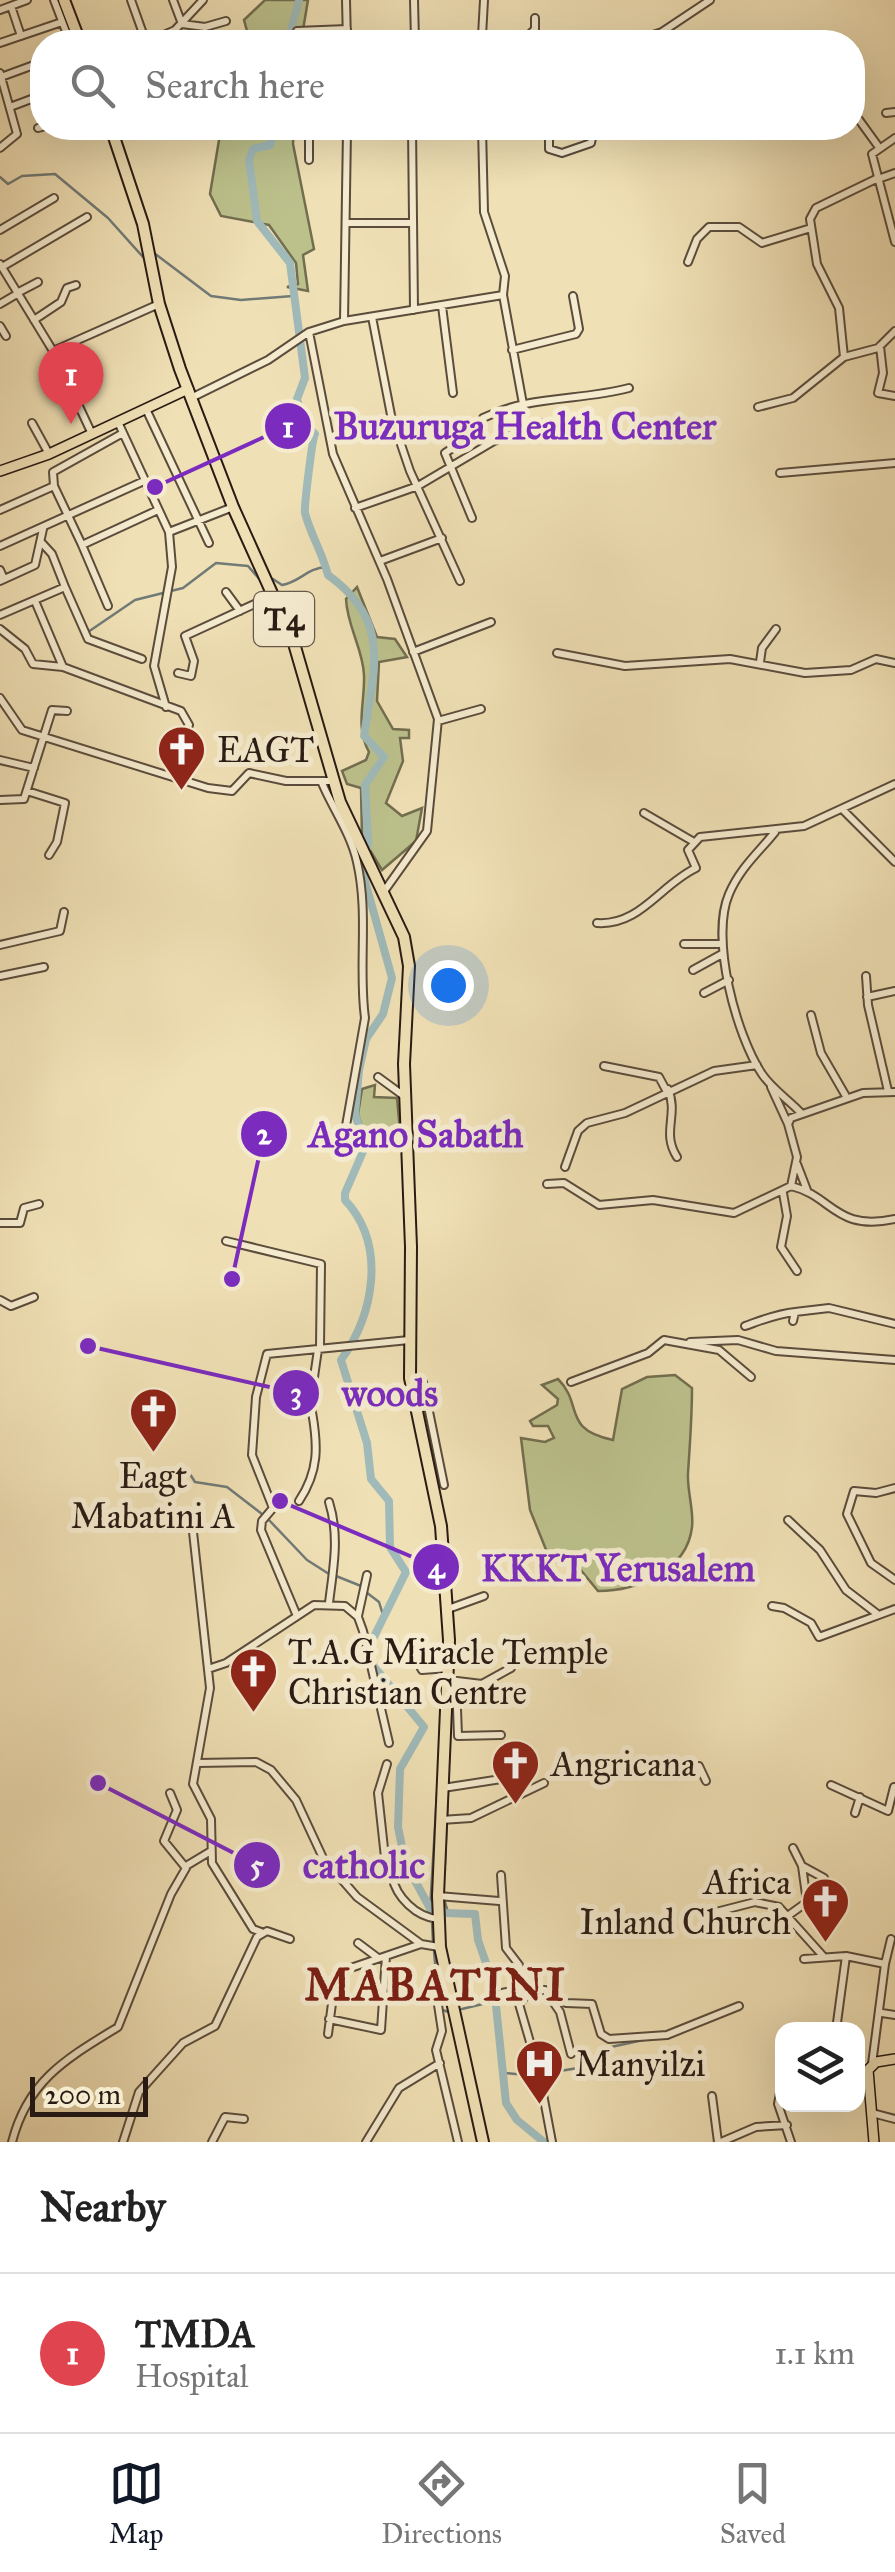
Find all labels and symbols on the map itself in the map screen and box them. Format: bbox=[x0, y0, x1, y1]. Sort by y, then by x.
pin: 1 bbox=[38, 342, 104, 424]
callout: Buzuruga Health Center bbox=[263, 392, 736, 460]
text: Buzuruga Health Center bbox=[334, 403, 717, 449]
text: 1 bbox=[282, 409, 294, 445]
road number: T4 bbox=[254, 592, 314, 646]
church icon: EAGT bbox=[156, 724, 208, 792]
place label: EAGT bbox=[217, 729, 314, 772]
your location bbox=[423, 960, 474, 1011]
callout: Agano Sabath bbox=[239, 1100, 543, 1168]
text: Agano Sabath bbox=[307, 1111, 524, 1157]
text: 2 bbox=[257, 1116, 273, 1152]
callout: woods bbox=[271, 1359, 458, 1427]
text: woods bbox=[341, 1370, 438, 1416]
text: 3 bbox=[290, 1375, 302, 1411]
church icon: Eagt Mabatini A bbox=[127, 1386, 179, 1454]
place label: Eagt Mabatini A bbox=[71, 1455, 236, 1538]
callout: KKKT Yerusalem bbox=[411, 1533, 776, 1601]
text: KKKT Yerusalem bbox=[481, 1545, 755, 1591]
text: 4 bbox=[428, 1550, 446, 1586]
place label: T.A.G Miracle Temple Christian Centre bbox=[288, 1631, 608, 1714]
church icon: T.A.G Miracle Temple Christian Centre bbox=[227, 1646, 279, 1714]
church icon: Angricana bbox=[490, 1738, 542, 1806]
place label: Angricana bbox=[549, 1743, 696, 1786]
callout: catholic bbox=[232, 1831, 445, 1899]
text: catholic bbox=[303, 1842, 425, 1888]
text: 5 bbox=[250, 1847, 264, 1883]
place label: Africa Inland Church bbox=[580, 1861, 791, 1944]
church icon: Africa Inland Church bbox=[800, 1876, 852, 1944]
district label: MABATINI bbox=[304, 1957, 568, 2012]
hospital icon: Manyilzi bbox=[514, 2038, 566, 2106]
place label: Manyilzi bbox=[575, 2043, 706, 2086]
scale bar bbox=[30, 2072, 148, 2116]

